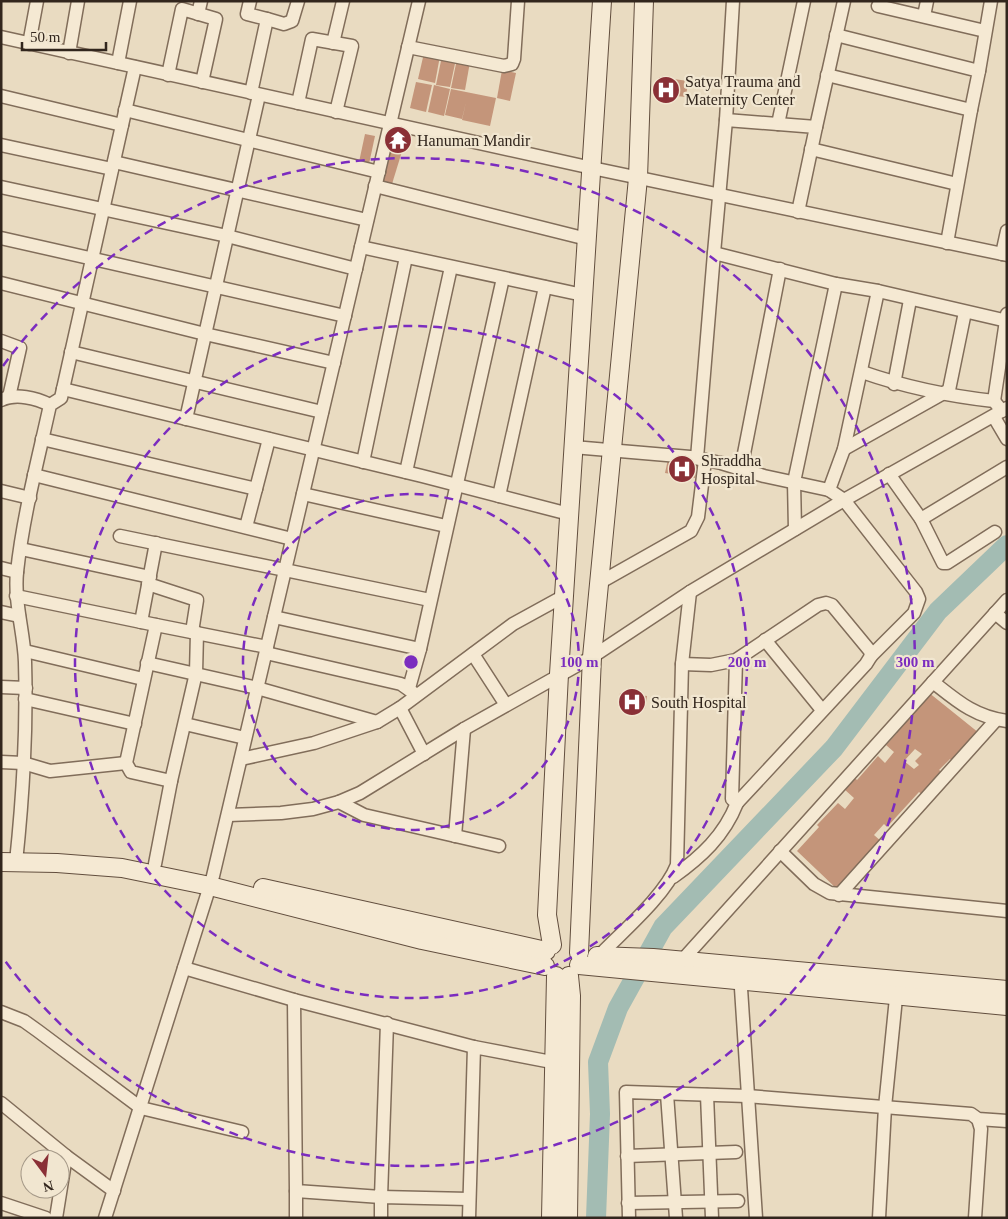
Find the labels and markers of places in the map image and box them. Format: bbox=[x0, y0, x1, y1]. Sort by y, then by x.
place label: Satya Trauma and Maternity Center bbox=[685, 73, 801, 109]
hospital icon: Satya Trauma and Maternity Center bbox=[651, 75, 681, 105]
temple icon: Hanuman Mandir bbox=[383, 125, 413, 155]
place label: Hanuman Mandir bbox=[417, 132, 531, 149]
place label: Shraddha Hospital bbox=[701, 452, 761, 488]
hospital icon: Shraddha Hospital bbox=[667, 454, 697, 484]
centre of rings bbox=[402, 653, 420, 671]
hospital icon: South Hospital bbox=[617, 687, 647, 717]
place label: South Hospital bbox=[651, 694, 747, 712]

